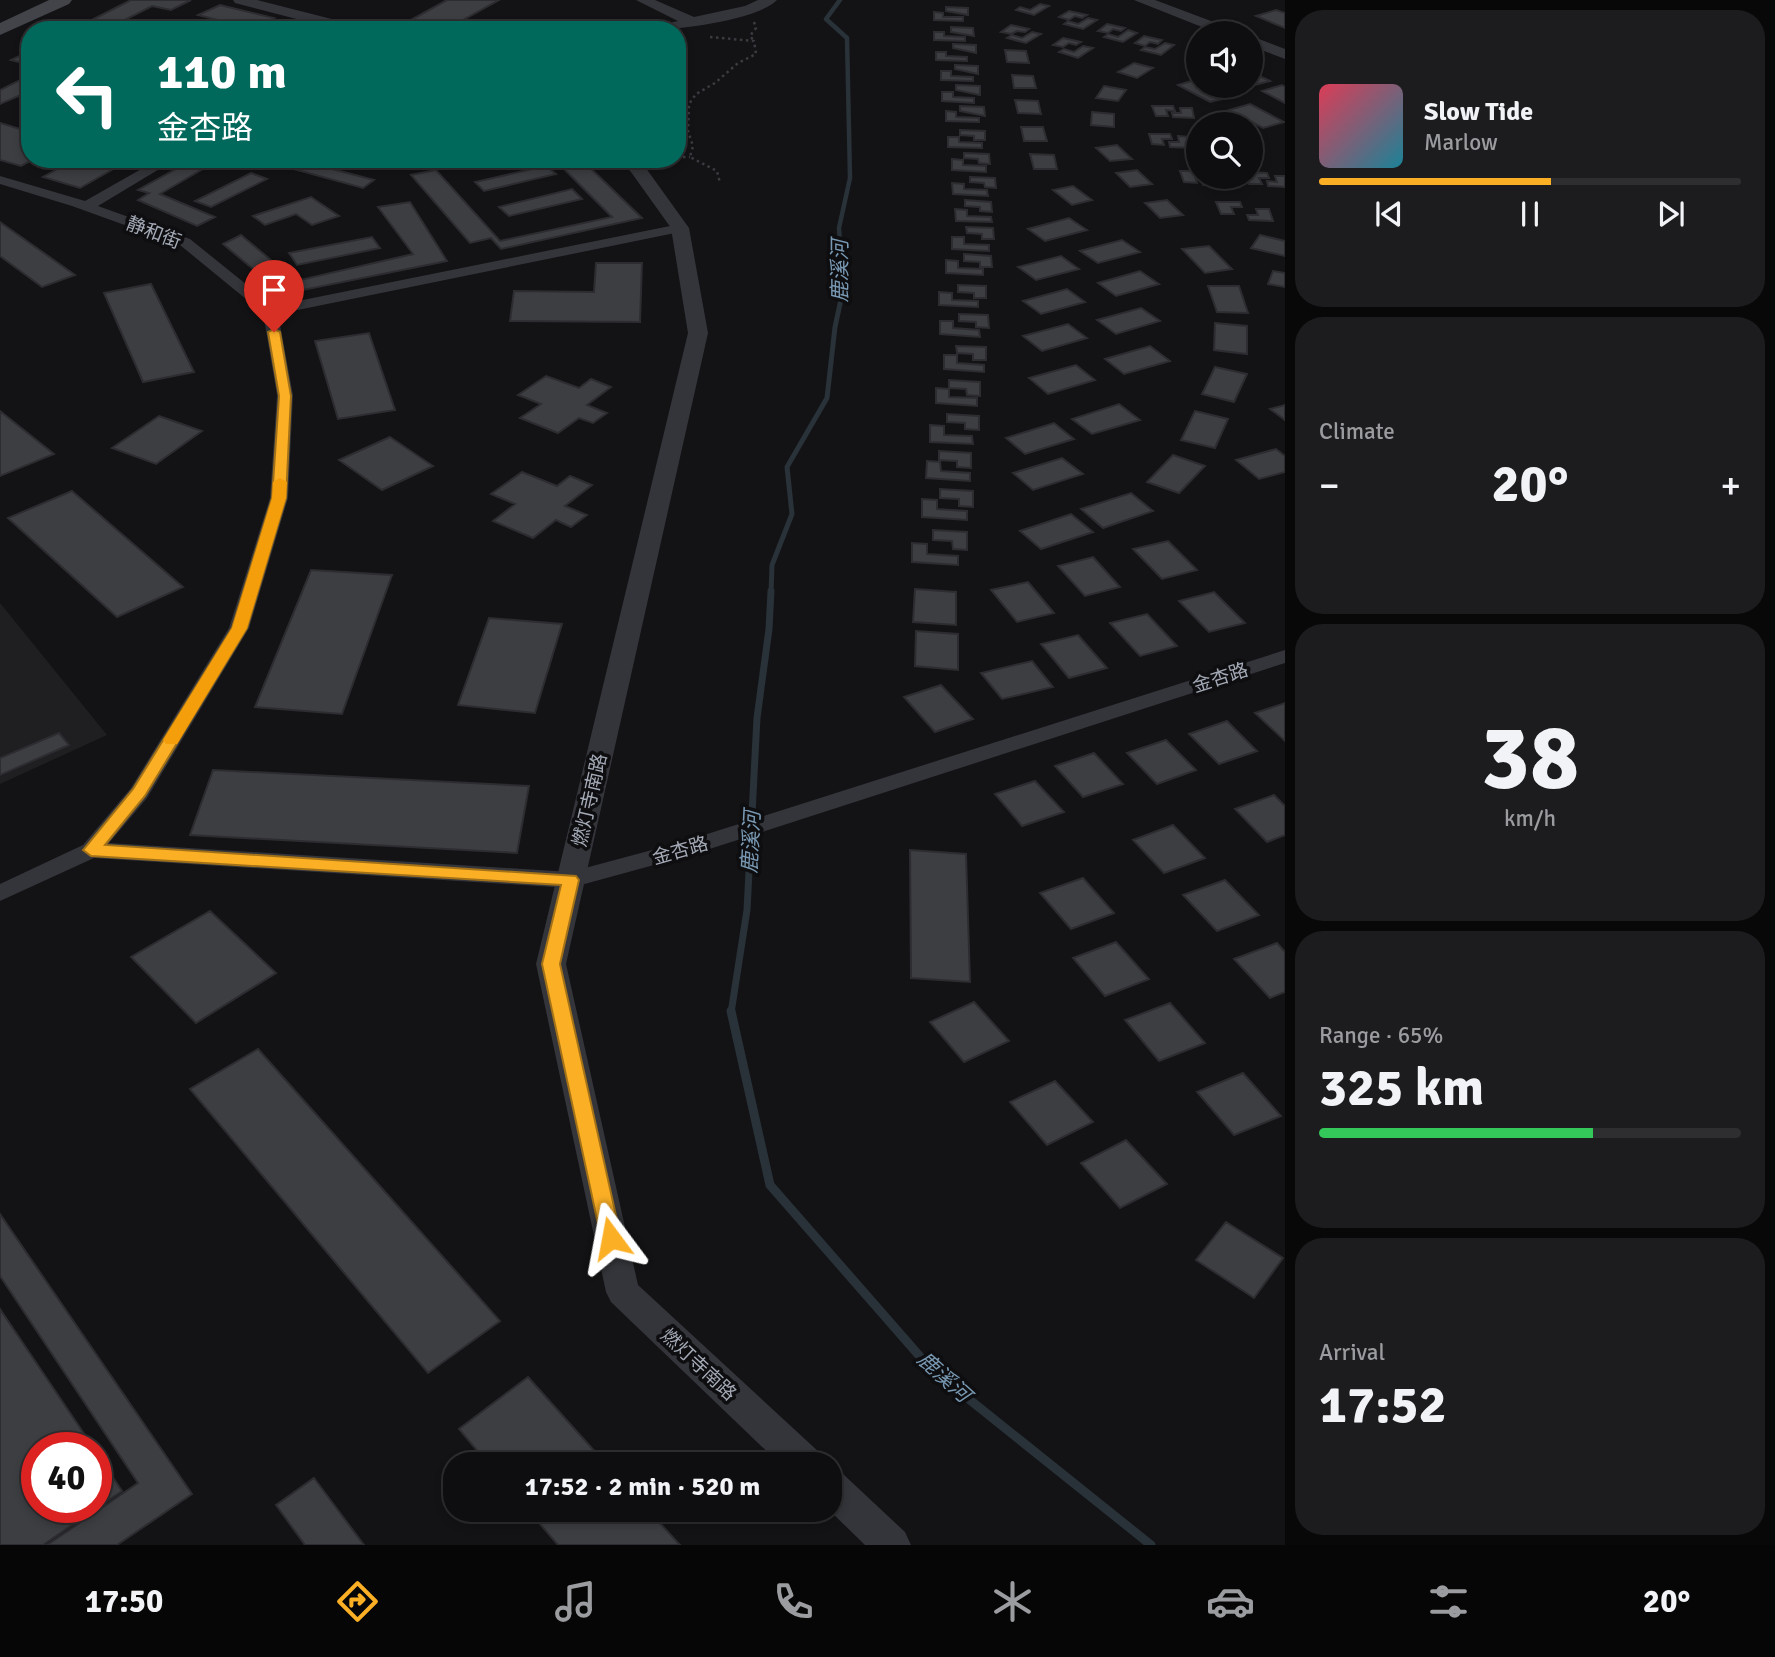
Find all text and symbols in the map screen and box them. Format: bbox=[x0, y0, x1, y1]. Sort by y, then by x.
map controls bbox=[1186, 21, 1263, 189]
button: sound bbox=[1186, 21, 1263, 98]
text: 110 m bbox=[157, 42, 287, 102]
icon: left bbox=[42, 49, 133, 140]
text: Slow Tide bbox=[1424, 96, 1533, 128]
text: 金杏路 bbox=[157, 109, 253, 148]
button: search bbox=[1186, 112, 1263, 189]
text: Marlow bbox=[1424, 128, 1498, 157]
icon: previous bbox=[1370, 195, 1408, 233]
icon: pause bbox=[1511, 195, 1549, 233]
icon: next bbox=[1652, 195, 1690, 233]
street label: 静和街 bbox=[123, 212, 185, 254]
water label: 鹿溪河 bbox=[827, 236, 853, 303]
pin bbox=[244, 260, 304, 332]
icon: arrive bbox=[255, 271, 293, 309]
text: Climate bbox=[1319, 417, 1395, 446]
text: 20° bbox=[1492, 452, 1568, 516]
text: − bbox=[1319, 462, 1340, 509]
text: + bbox=[1720, 462, 1741, 509]
street label: 金杏路 bbox=[1189, 658, 1251, 698]
text: 38 bbox=[1481, 702, 1579, 815]
street label: 燃灯寺南路 bbox=[568, 751, 612, 849]
text: km/h bbox=[1504, 804, 1556, 833]
water label: 鹿溪河 bbox=[736, 806, 766, 874]
street label: 金杏路 bbox=[650, 832, 711, 870]
text: Range · 65% bbox=[1319, 1021, 1443, 1050]
text: 325 km bbox=[1319, 1056, 1484, 1120]
position arrow bbox=[574, 1201, 648, 1275]
street label: 燃灯寺南路 bbox=[655, 1324, 741, 1406]
text: Arrival bbox=[1319, 1338, 1385, 1367]
water label: 鹿溪河 bbox=[912, 1346, 979, 1410]
text: 17:52 bbox=[1319, 1373, 1447, 1437]
speed limit sign: 40 bbox=[21, 1432, 112, 1523]
text: 17:52 · 2 min · 520 m bbox=[525, 1471, 760, 1503]
icon: directions bbox=[333, 1577, 382, 1626]
icon: music bbox=[551, 1577, 600, 1626]
icon: phone bbox=[769, 1577, 818, 1626]
icon: climate bbox=[988, 1577, 1037, 1626]
icon: car bbox=[1206, 1577, 1255, 1626]
icon: filters bbox=[1424, 1577, 1473, 1626]
text: 17:50 bbox=[85, 1582, 163, 1621]
text: 20° bbox=[1643, 1582, 1690, 1621]

